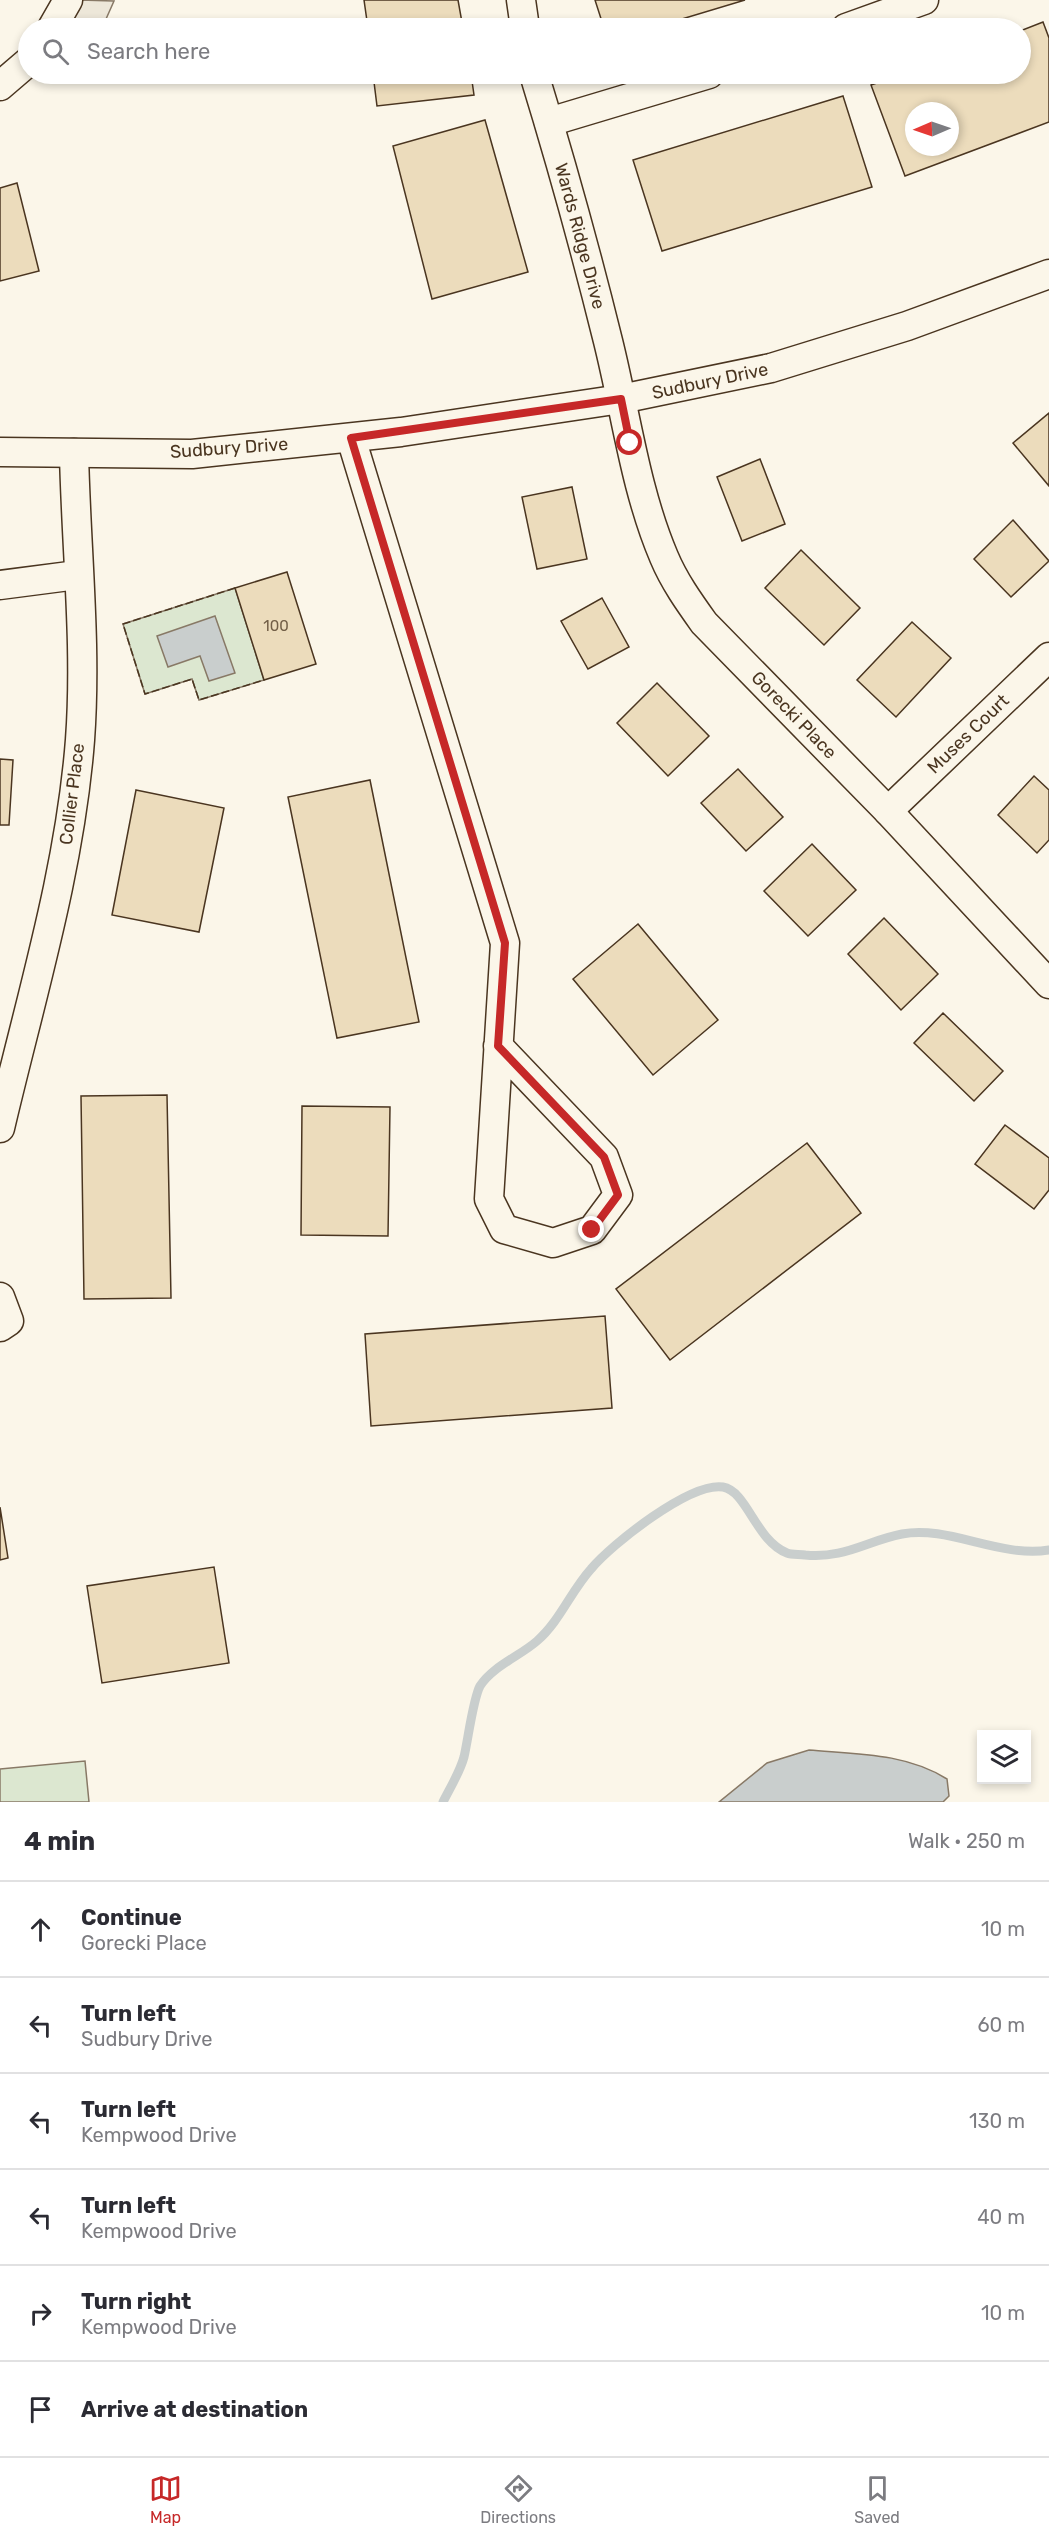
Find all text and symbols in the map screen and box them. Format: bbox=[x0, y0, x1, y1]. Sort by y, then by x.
search box bbox=[18, 18, 1031, 84]
icon: search bbox=[39, 35, 72, 68]
text: Search here bbox=[87, 38, 210, 65]
north arrow bbox=[905, 102, 959, 156]
street label: Wards Ridge Drive bbox=[550, 161, 610, 311]
street label: Sudbury Drive bbox=[650, 358, 770, 404]
route start bbox=[616, 429, 642, 455]
street label: Sudbury Drive bbox=[169, 433, 289, 463]
house number: 100 bbox=[263, 617, 289, 635]
street label: Gorecki Place bbox=[747, 667, 841, 763]
street label: Muses Court bbox=[923, 690, 1013, 778]
street label: Collier Place bbox=[55, 742, 89, 846]
route end bbox=[578, 1216, 604, 1242]
map controls bbox=[977, 1730, 1031, 1784]
button: layers bbox=[977, 1730, 1031, 1784]
text: 4 min bbox=[24, 1826, 95, 1857]
text: Walk · 250 m bbox=[908, 1829, 1025, 1853]
text: Continue bbox=[81, 1904, 182, 1931]
icon: ahead bbox=[24, 1913, 57, 1946]
text: 10 m bbox=[981, 1917, 1025, 1941]
text: Gorecki Place bbox=[81, 1931, 207, 1955]
text: Turn left bbox=[81, 2000, 176, 2027]
icon: left bbox=[24, 2009, 57, 2042]
text: 60 m bbox=[978, 2013, 1025, 2037]
text: Sudbury Drive bbox=[81, 2027, 212, 2051]
text: Turn left bbox=[81, 2096, 176, 2123]
icon: left bbox=[24, 2105, 57, 2138]
text: 130 m bbox=[969, 2109, 1025, 2133]
text: Kempwood Drive bbox=[81, 2123, 237, 2147]
text: Turn left bbox=[81, 2192, 176, 2219]
icon: left bbox=[24, 2201, 57, 2234]
text: 40 m bbox=[977, 2205, 1025, 2229]
text: Kempwood Drive bbox=[81, 2219, 237, 2243]
text: Turn right bbox=[81, 2288, 191, 2315]
icon: right bbox=[24, 2297, 57, 2330]
text: 10 m bbox=[981, 2301, 1025, 2325]
text: Kempwood Drive bbox=[81, 2315, 237, 2339]
icon: arrive bbox=[24, 2393, 57, 2426]
text: Arrive at destination bbox=[81, 2396, 308, 2423]
tab: Map bbox=[149, 2472, 182, 2527]
tab: Directions bbox=[480, 2472, 556, 2527]
tab: Saved bbox=[854, 2472, 900, 2527]

